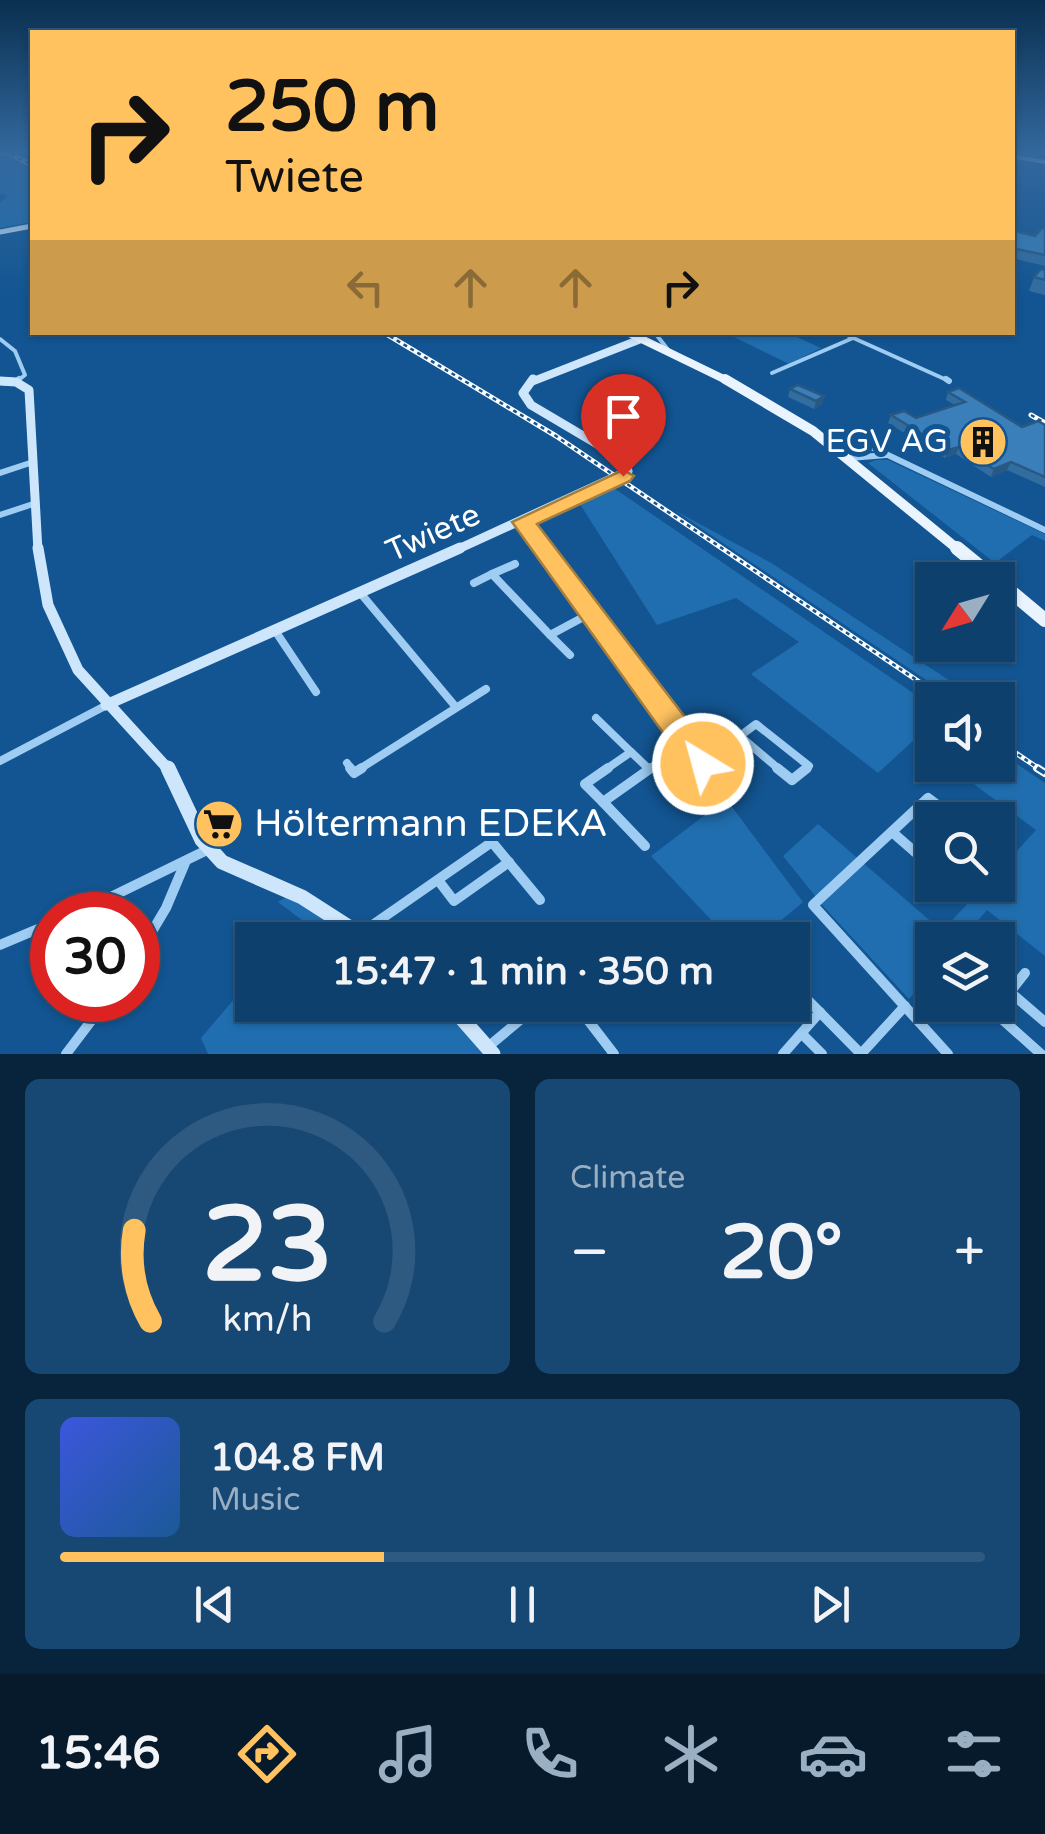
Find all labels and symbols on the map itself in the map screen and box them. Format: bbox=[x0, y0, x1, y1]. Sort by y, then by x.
pin bbox=[581, 374, 666, 477]
building icon: EGV AG bbox=[957, 416, 1009, 468]
place label: EGV AG bbox=[825, 423, 948, 461]
street label: Twiete bbox=[380, 496, 486, 570]
north arrow bbox=[915, 562, 1015, 662]
position arrow bbox=[651, 712, 755, 816]
supermarket icon: Höltermann EDEKA bbox=[193, 798, 245, 850]
place label: Höltermann EDEKA bbox=[254, 801, 608, 847]
speed limit sign: 30 bbox=[30, 892, 160, 1022]

